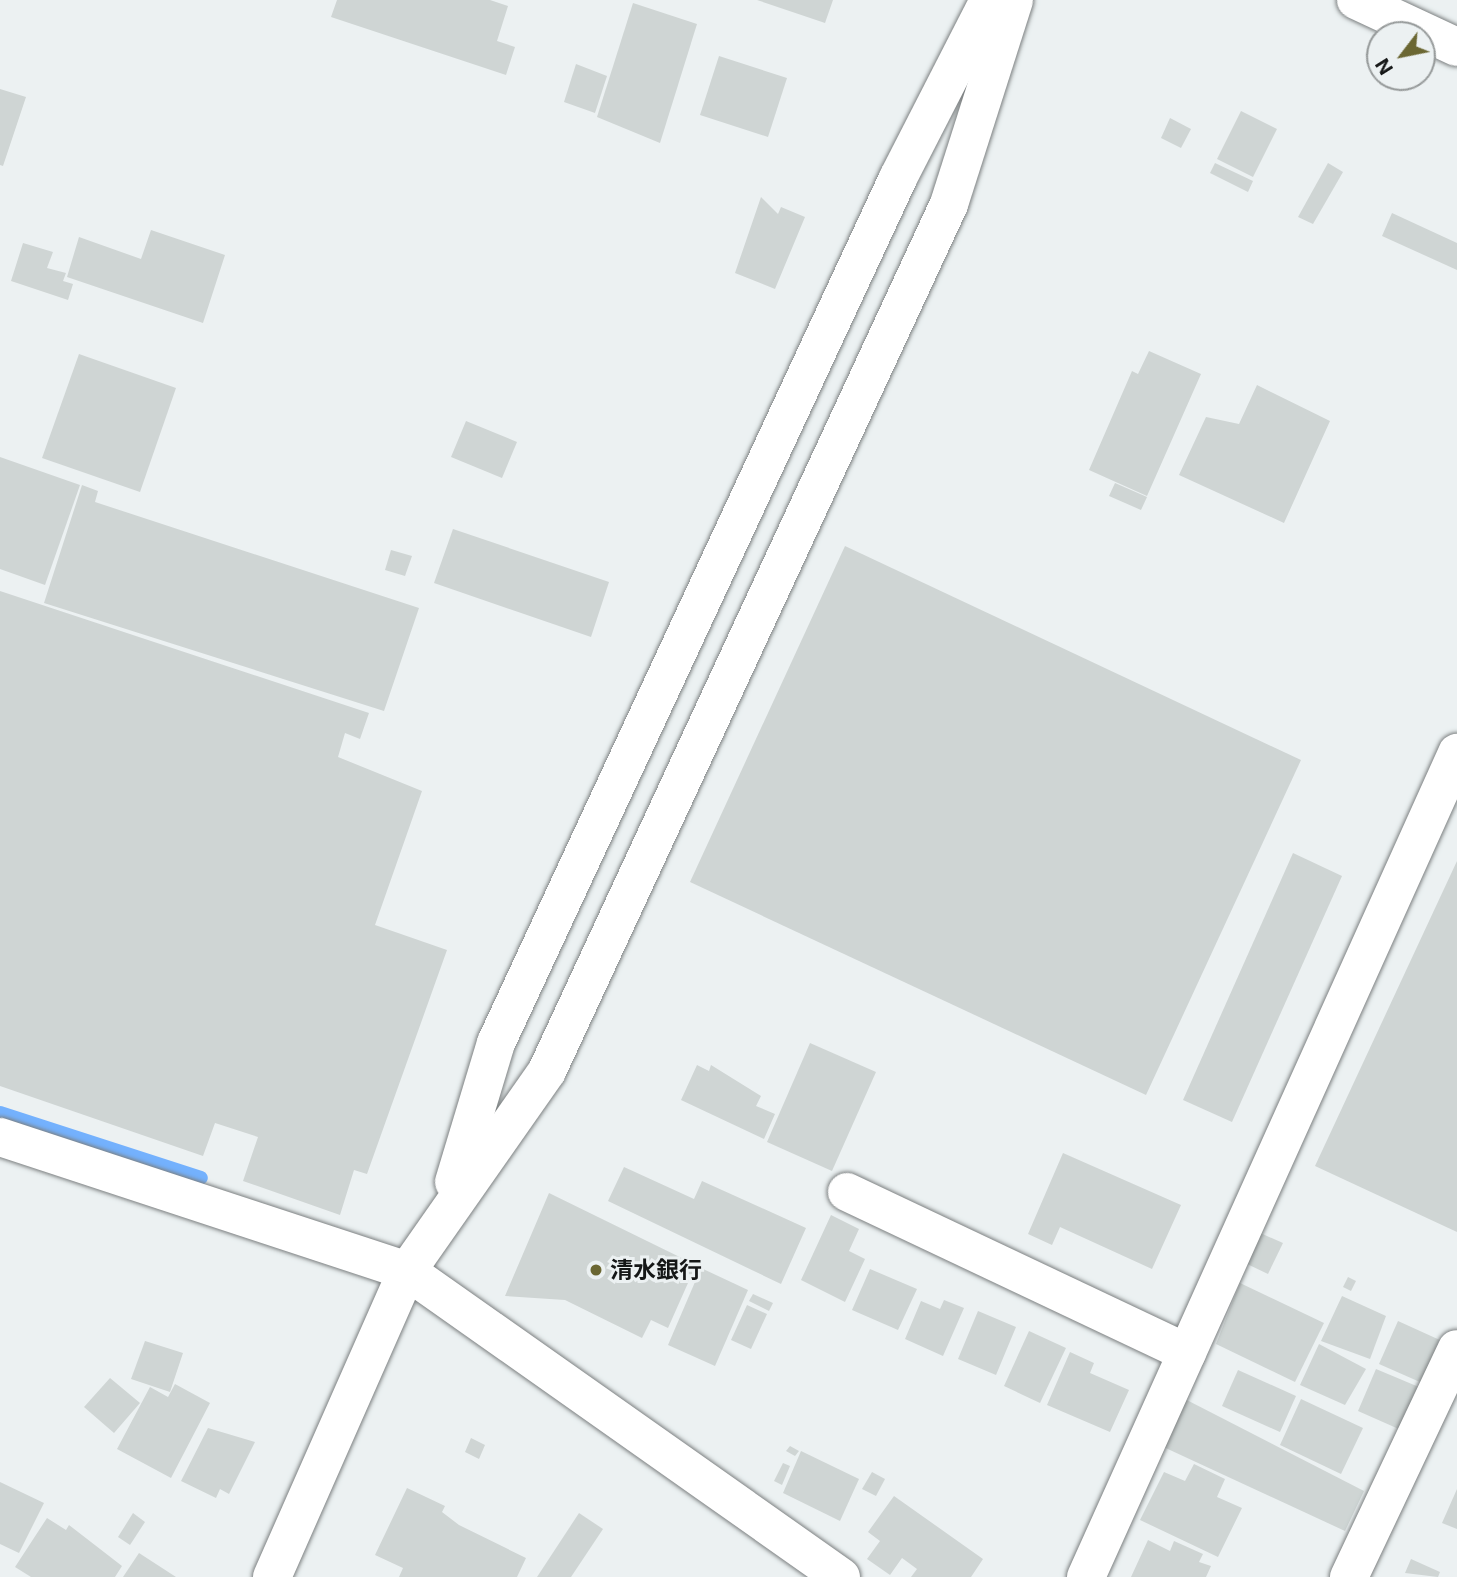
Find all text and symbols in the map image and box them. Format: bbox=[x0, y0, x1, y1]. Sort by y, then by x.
north arrow bbox=[1366, 21, 1436, 91]
text: N bbox=[1371, 54, 1398, 79]
place label: 清水銀行 bbox=[610, 1256, 702, 1284]
marker: 清水銀行 bbox=[588, 1262, 604, 1278]

